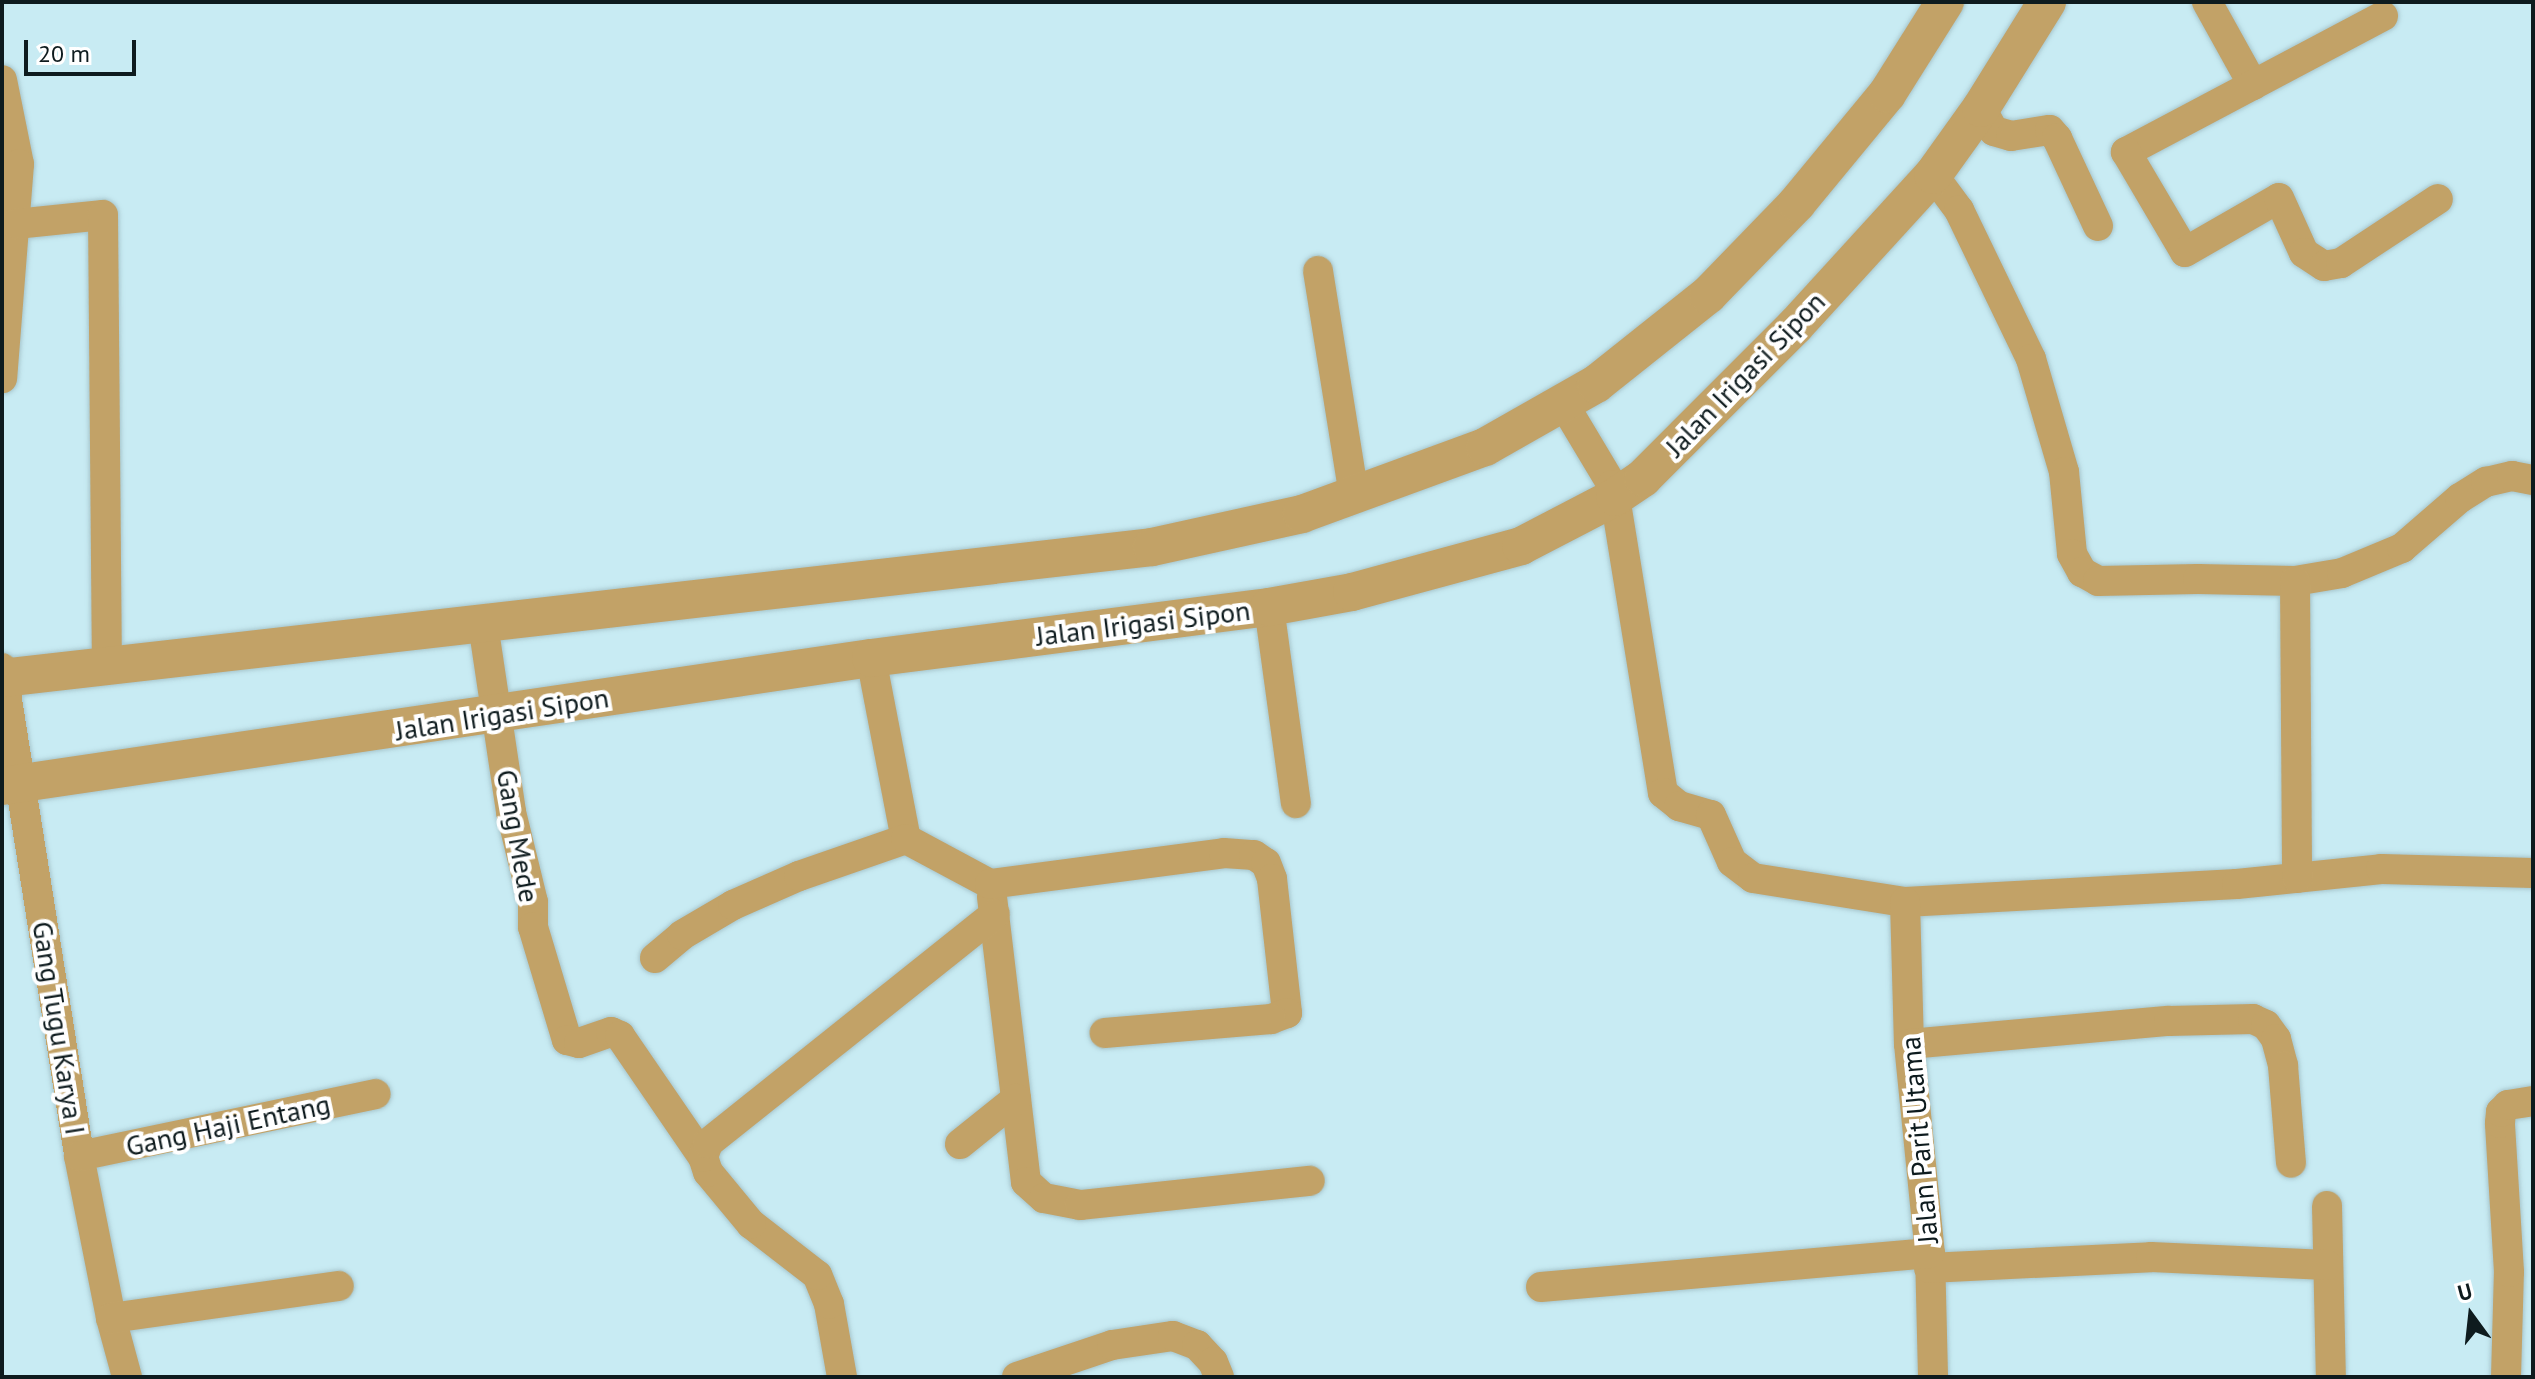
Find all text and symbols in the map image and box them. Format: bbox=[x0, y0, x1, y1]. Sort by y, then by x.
scale bar bbox=[28, 24, 140, 74]
text: 20 m bbox=[38, 38, 90, 69]
street label: Jalan Irigasi Sipon bbox=[1658, 285, 1832, 463]
street label: Jalan Irigasi Sipon bbox=[1034, 593, 1252, 653]
street label: Jalan Irigasi Sipon bbox=[393, 681, 611, 747]
street label: Gang Mede bbox=[490, 767, 546, 905]
street label: Gang Tugu Karya I bbox=[25, 918, 93, 1138]
street label: Jalan Parit Utama bbox=[1893, 1035, 1945, 1245]
street label: Gang Haji Entang bbox=[123, 1087, 333, 1163]
north arrow bbox=[2431, 1275, 2511, 1355]
text: U bbox=[2454, 1277, 2475, 1307]

